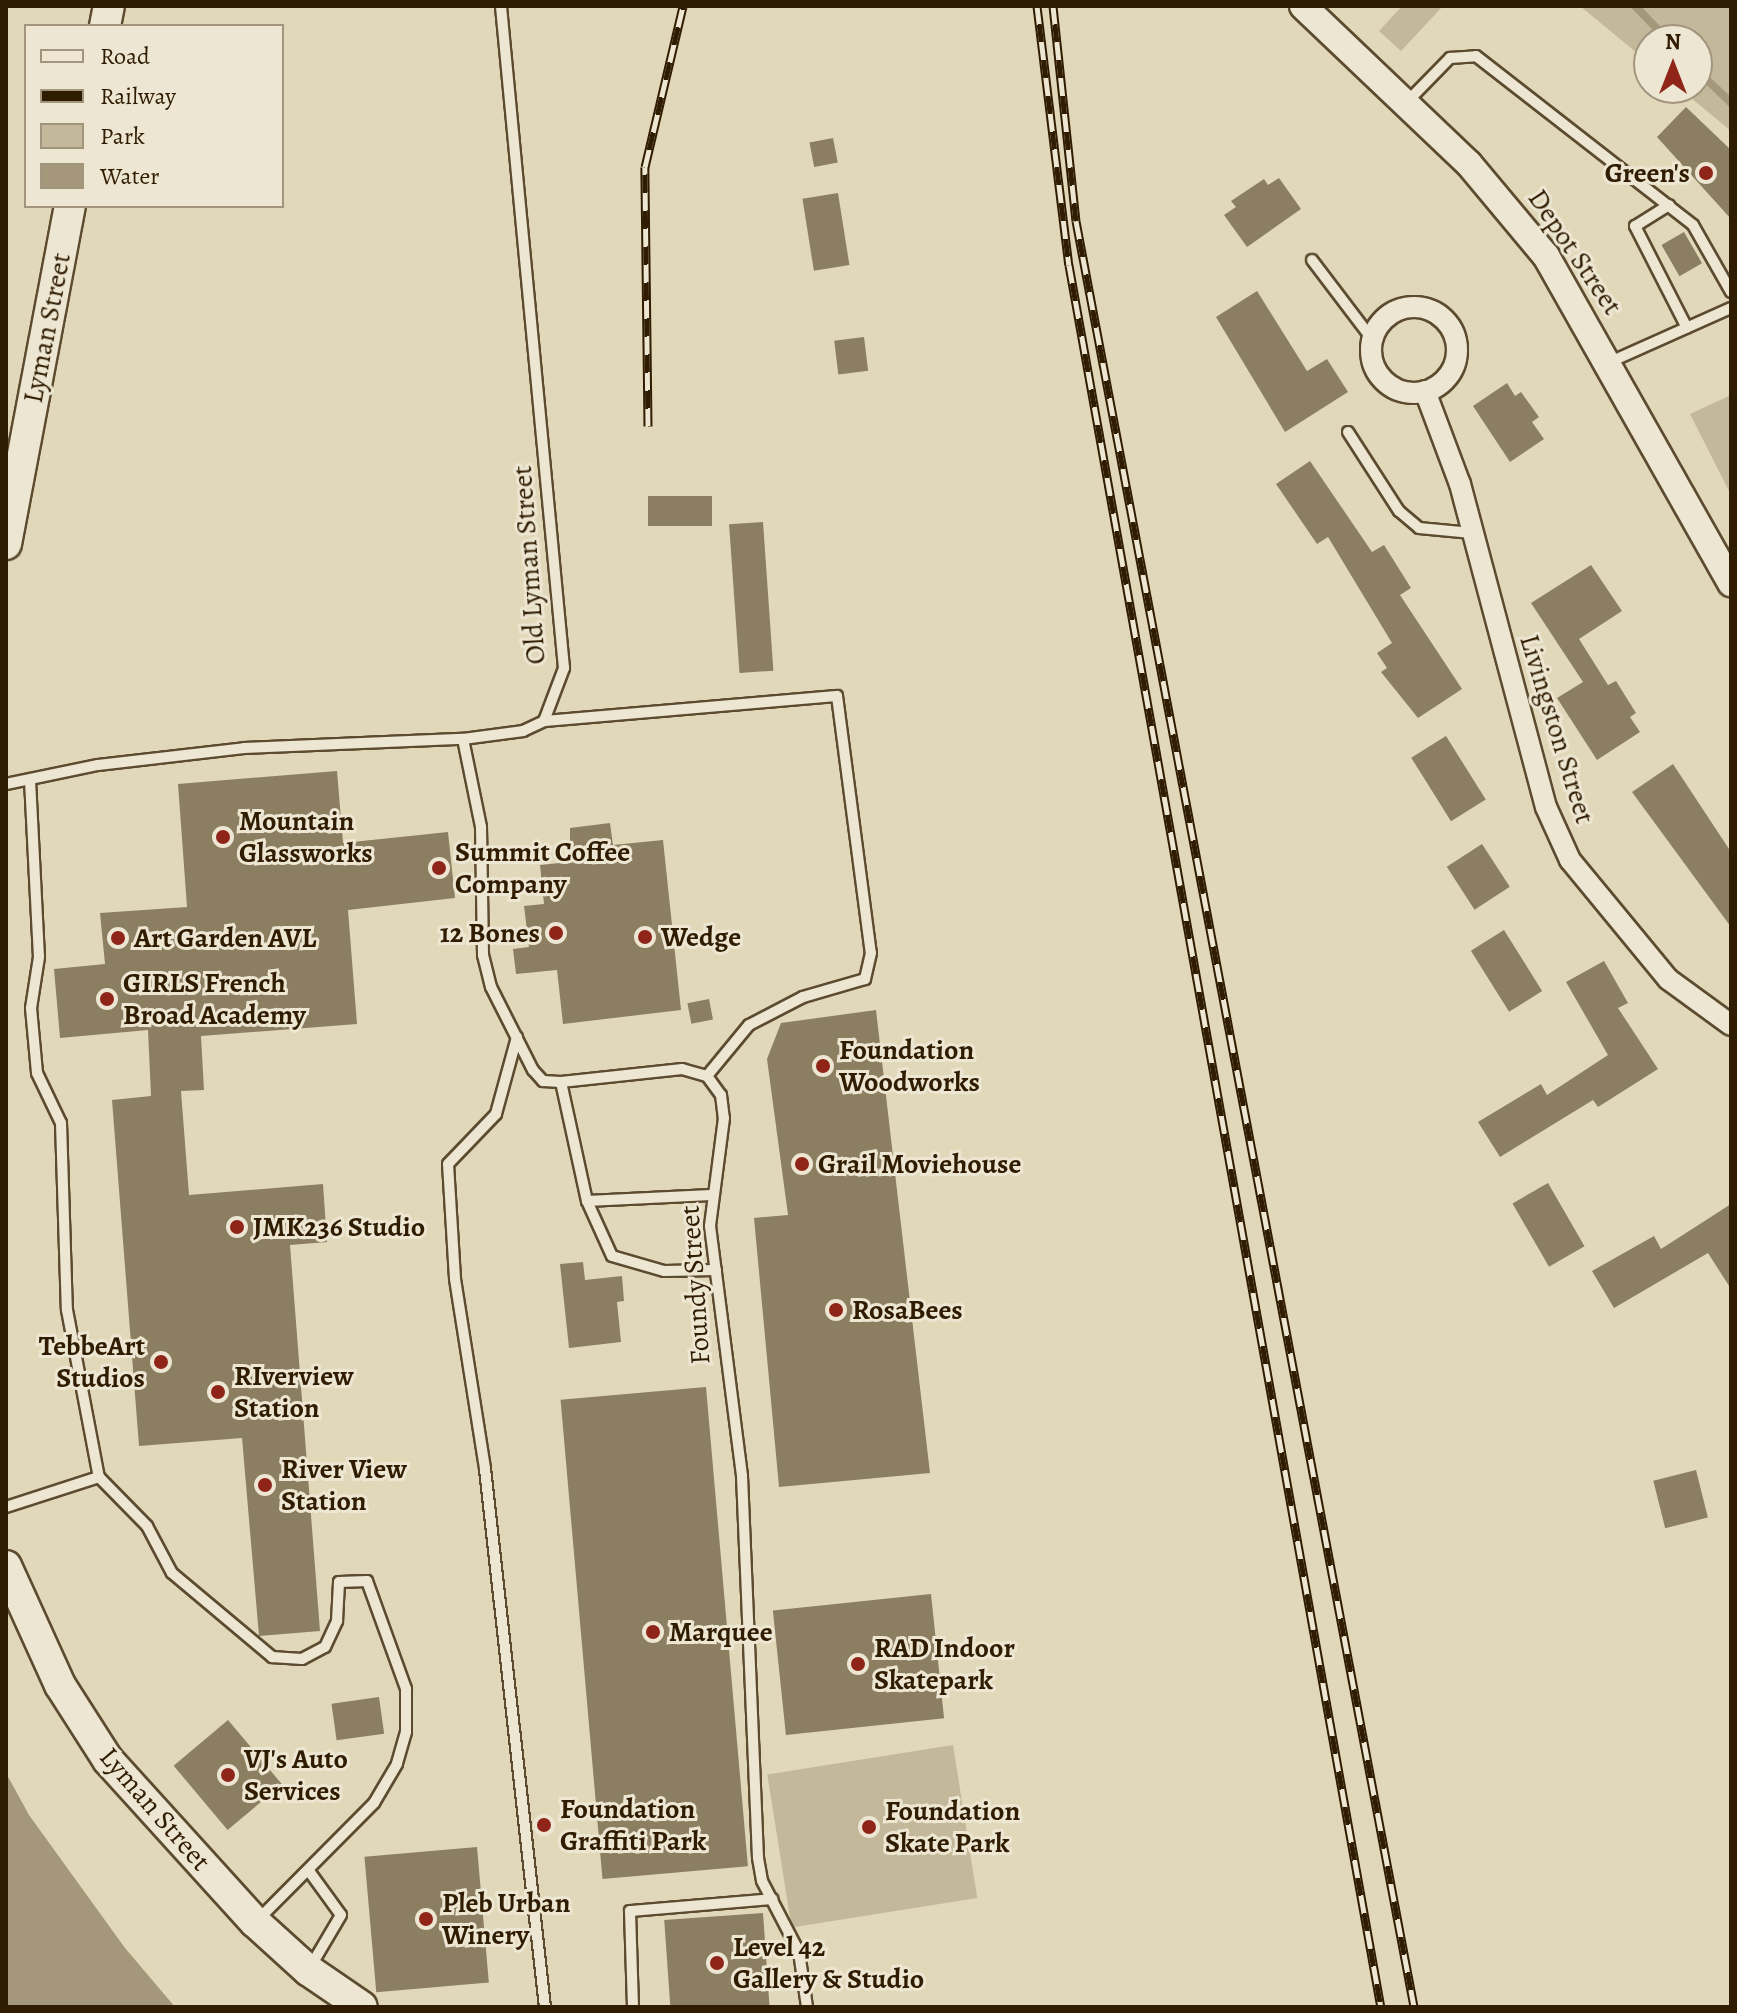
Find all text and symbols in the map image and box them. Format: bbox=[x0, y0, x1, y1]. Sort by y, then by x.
legend bbox=[24, 24, 284, 208]
north arrow bbox=[1633, 24, 1713, 104]
text: N bbox=[1665, 27, 1681, 57]
text: Road bbox=[100, 40, 150, 72]
text: Railway bbox=[100, 80, 176, 112]
text: Park bbox=[100, 120, 145, 152]
place label: Green's bbox=[1605, 156, 1690, 190]
text: Water bbox=[100, 160, 160, 192]
marker: Green's bbox=[1697, 164, 1715, 182]
street label: Depot Street bbox=[1521, 183, 1629, 321]
street label: Lyman Street bbox=[16, 250, 78, 406]
street label: Old Lyman Street bbox=[505, 464, 553, 666]
street label: Livingston Street bbox=[1512, 630, 1602, 828]
place label: Mountain Glassworks bbox=[239, 804, 373, 870]
marker: Mountain Glassworks bbox=[214, 828, 232, 846]
place label: Summit Coffee Company bbox=[455, 835, 630, 901]
marker: Summit Coffee Company bbox=[430, 859, 448, 877]
place label: 12 Bones bbox=[440, 916, 540, 950]
place label: Wedge bbox=[661, 920, 741, 954]
place label: Art Garden AVL bbox=[134, 921, 316, 955]
marker: 12 Bones bbox=[547, 924, 565, 942]
marker: Wedge bbox=[636, 928, 654, 946]
marker: Art Garden AVL bbox=[109, 929, 127, 947]
place label: GIRLS French Broad Academy bbox=[123, 966, 306, 1032]
marker: GIRLS French Broad Academy bbox=[98, 990, 116, 1008]
place label: Foundation Woodworks bbox=[839, 1033, 980, 1099]
marker: Foundation Woodworks bbox=[814, 1057, 832, 1075]
place label: Grail Moviehouse bbox=[818, 1147, 1021, 1181]
marker: Grail Moviehouse bbox=[793, 1155, 811, 1173]
street label: Foundy Street bbox=[673, 1204, 717, 1366]
place label: JMK236 Studio bbox=[253, 1210, 425, 1244]
marker: JMK236 Studio bbox=[228, 1218, 246, 1236]
place label: RosaBees bbox=[852, 1293, 963, 1327]
marker: RosaBees bbox=[827, 1301, 845, 1319]
place label: TebbeArt Studios bbox=[39, 1329, 145, 1395]
marker: TebbeArt Studios bbox=[152, 1353, 170, 1371]
place label: RIverview Station bbox=[234, 1359, 354, 1425]
marker: RIverview Station bbox=[209, 1383, 227, 1401]
place label: River View Station bbox=[281, 1452, 407, 1518]
marker: River View Station bbox=[256, 1476, 274, 1494]
place label: Marquee bbox=[669, 1615, 773, 1649]
marker: Marquee bbox=[644, 1623, 662, 1641]
place label: RAD Indoor Skatepark bbox=[874, 1631, 1015, 1697]
marker: RAD Indoor Skatepark bbox=[849, 1655, 867, 1673]
street label: Lyman Street bbox=[92, 1740, 218, 1878]
place label: VJ's Auto Services bbox=[244, 1742, 348, 1808]
marker: VJ's Auto Services bbox=[219, 1766, 237, 1784]
place label: Foundation Graffiti Park bbox=[560, 1792, 706, 1858]
place label: Foundation Skate Park bbox=[885, 1794, 1020, 1860]
marker: Foundation Graffiti Park bbox=[535, 1816, 553, 1834]
marker: Foundation Skate Park bbox=[860, 1818, 878, 1836]
place label: Pleb Urban Winery bbox=[442, 1886, 570, 1952]
marker: Pleb Urban Winery bbox=[417, 1910, 435, 1928]
place label: Level 42 Gallery & Studio bbox=[733, 1930, 924, 1996]
marker: Level 42 Gallery & Studio bbox=[708, 1954, 726, 1972]

